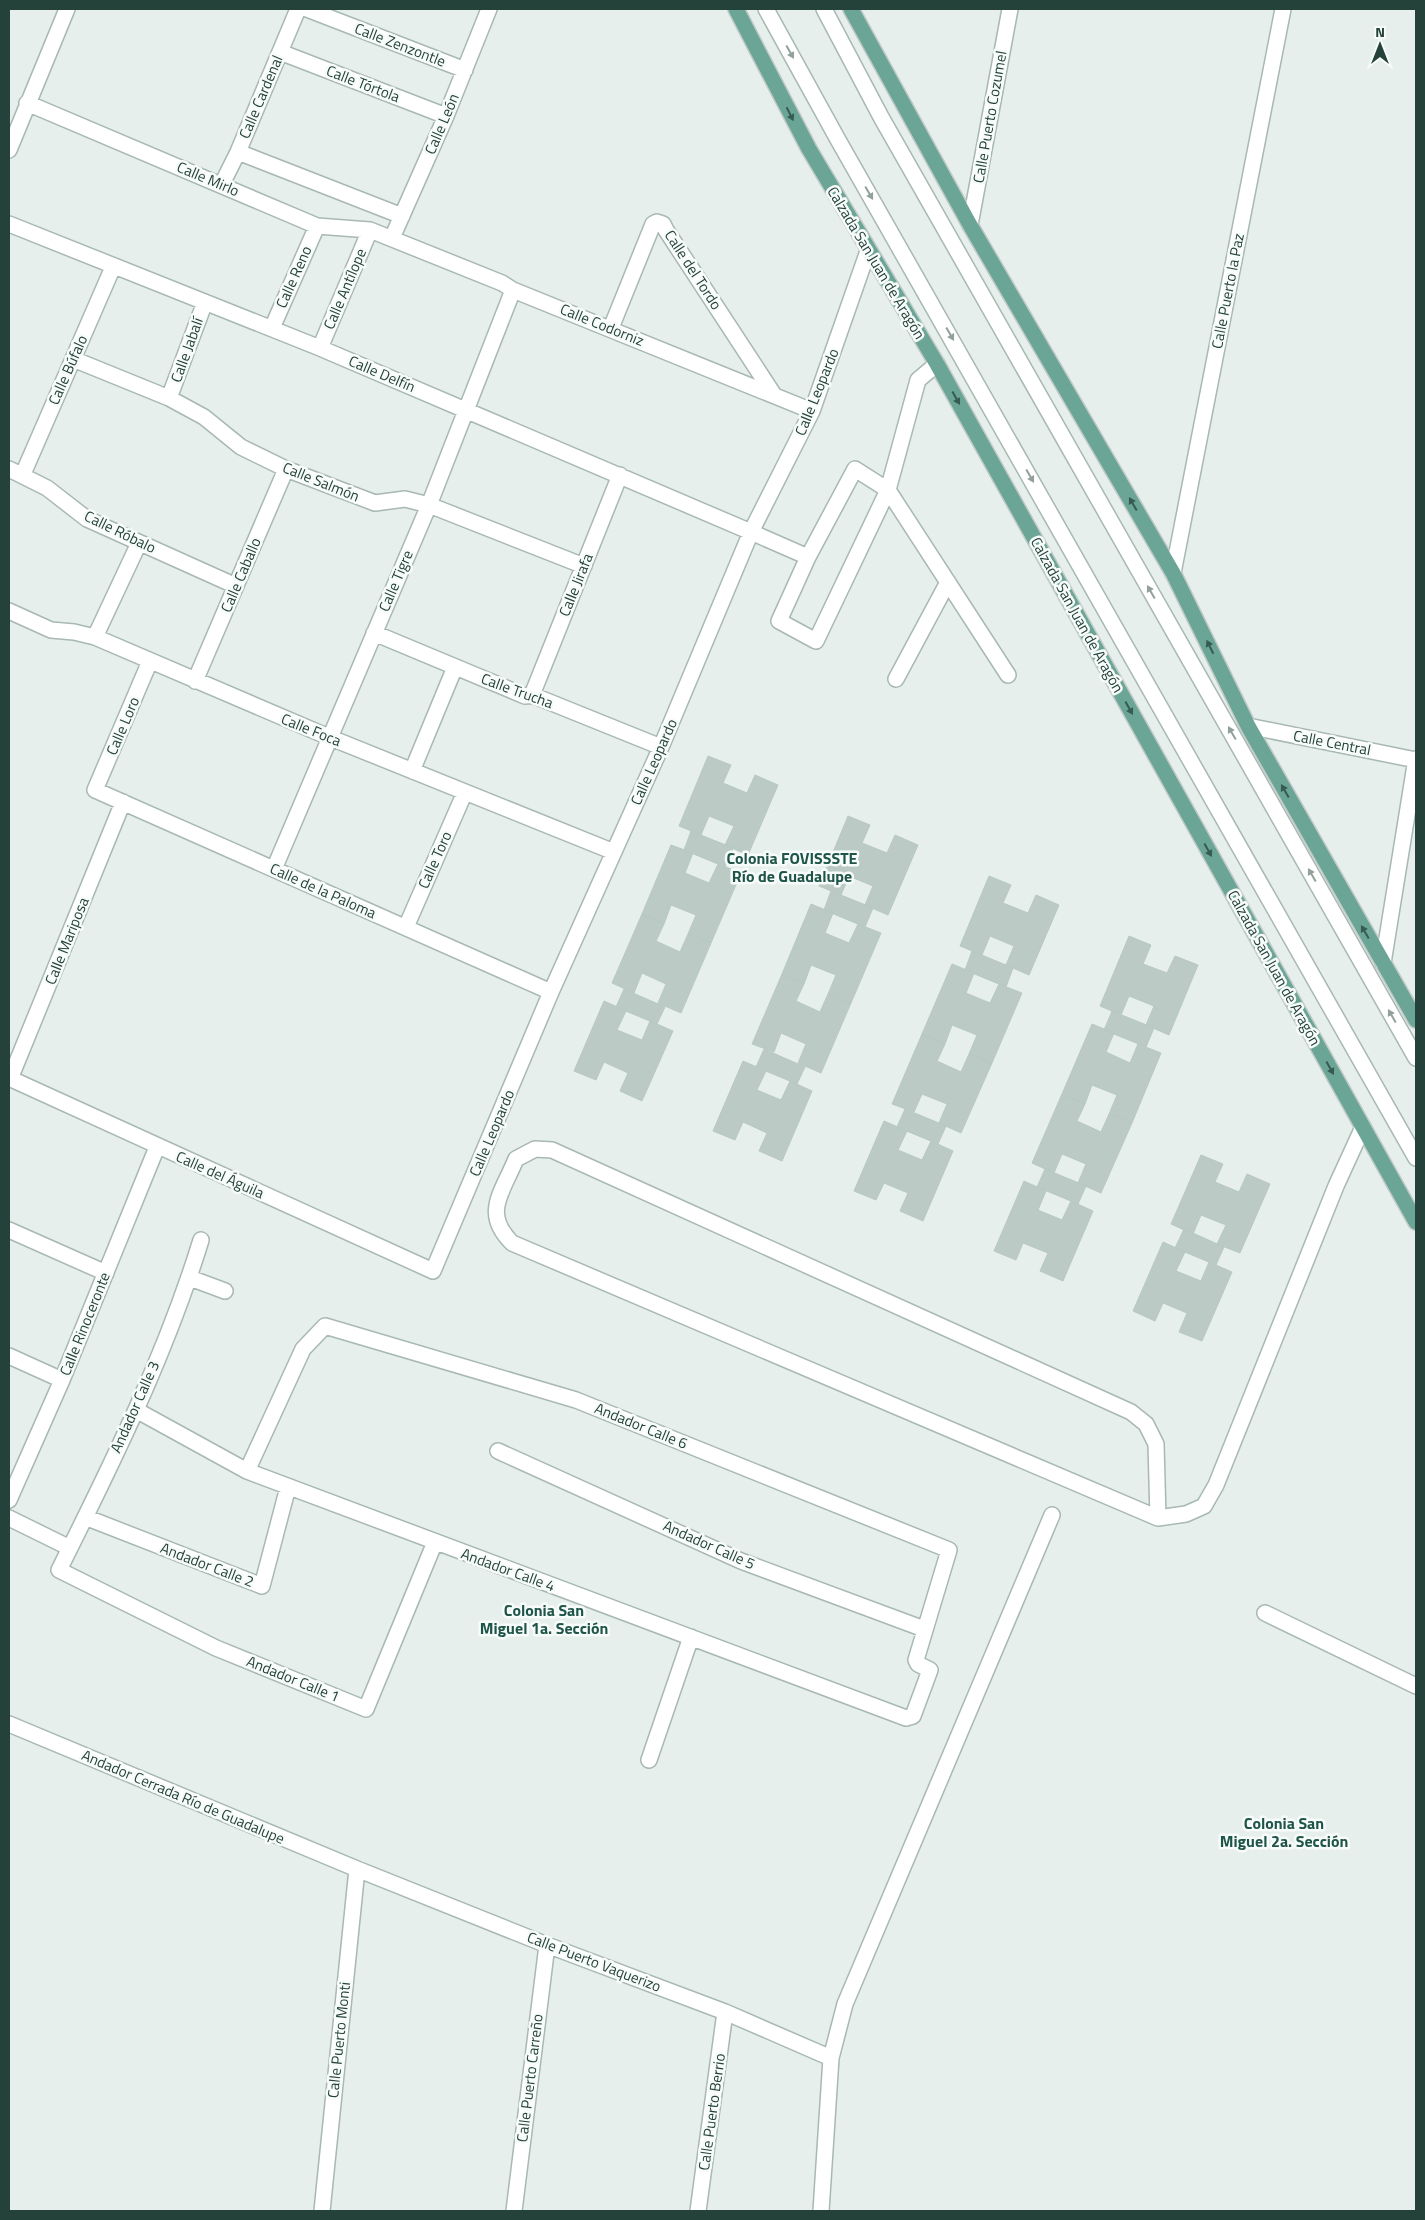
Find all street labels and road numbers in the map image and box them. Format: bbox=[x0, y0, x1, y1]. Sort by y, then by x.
street label: Calle Zenzontle bbox=[351, 17, 449, 72]
street label: Calle Puerto Cozumel bbox=[967, 49, 1012, 185]
street label: Calle Cardenal bbox=[233, 51, 288, 142]
street label: Calle Tórtola bbox=[323, 59, 404, 108]
street label: Calle León bbox=[418, 90, 465, 158]
street label: Calle Mirlo bbox=[173, 155, 243, 202]
street label: Calzada San Juan de Aragón bbox=[822, 182, 931, 343]
street label: Calle del Tordo bbox=[659, 225, 728, 314]
street label: Calle Puerto la Paz bbox=[1205, 231, 1250, 351]
street label: Calle Reno bbox=[270, 242, 318, 312]
street label: Calle Antílope bbox=[317, 245, 372, 333]
street label: Calle Codorniz bbox=[557, 297, 648, 352]
street label: Calle Jabalí bbox=[164, 313, 209, 385]
street label: Calle Búfalo bbox=[42, 331, 93, 409]
street label: Calle Leopardo bbox=[789, 345, 845, 439]
street label: Calle Delfín bbox=[345, 349, 419, 398]
street label: Calle Salmón bbox=[279, 456, 363, 507]
street label: Calle Róbalo bbox=[80, 504, 160, 559]
street label: Calzada San Juan de Aragón bbox=[1025, 533, 1130, 697]
street label: Calle Caballo bbox=[214, 534, 267, 616]
street label: Calle Tigre bbox=[372, 546, 419, 615]
street label: Calle Jirafa bbox=[552, 549, 599, 620]
street label: Calle Trucha bbox=[478, 667, 557, 714]
street label: Calle Loro bbox=[100, 693, 145, 759]
street label: Calle Foca bbox=[278, 707, 345, 752]
street label: Calle Leopardo bbox=[624, 715, 683, 809]
street label: Calle Central bbox=[1291, 724, 1373, 761]
street label: Calle Toro bbox=[412, 827, 457, 892]
street label: Calle de la Paloma bbox=[266, 857, 381, 924]
street label: Calzada San Juan de Aragón bbox=[1222, 886, 1327, 1050]
street label: Calle Mariposa bbox=[39, 893, 95, 988]
street label: Calle Leopardo bbox=[463, 1086, 520, 1180]
street label: Calle del Águila bbox=[172, 1145, 268, 1204]
street label: Calle Rinoceronte bbox=[53, 1269, 116, 1379]
street label: Andador Calle 3 bbox=[104, 1357, 165, 1457]
street label: Andador Calle 6 bbox=[591, 1396, 691, 1455]
street label: Andador Calle 5 bbox=[659, 1514, 759, 1575]
street label: Andador Calle 2 bbox=[157, 1536, 257, 1593]
street label: Andador Calle 4 bbox=[458, 1542, 558, 1597]
street label: Andador Calle 1 bbox=[243, 1649, 343, 1708]
street label: Andador Cerrada Río de Guadalupe bbox=[78, 1743, 288, 1850]
street label: Calle Puerto Vaquerizo bbox=[524, 1925, 665, 1998]
street label: Calle Puerto Monti bbox=[321, 1981, 356, 2099]
street label: Calle Puerto Carreño bbox=[510, 2012, 549, 2143]
street label: Calle Puerto Berrio bbox=[692, 2052, 731, 2172]

